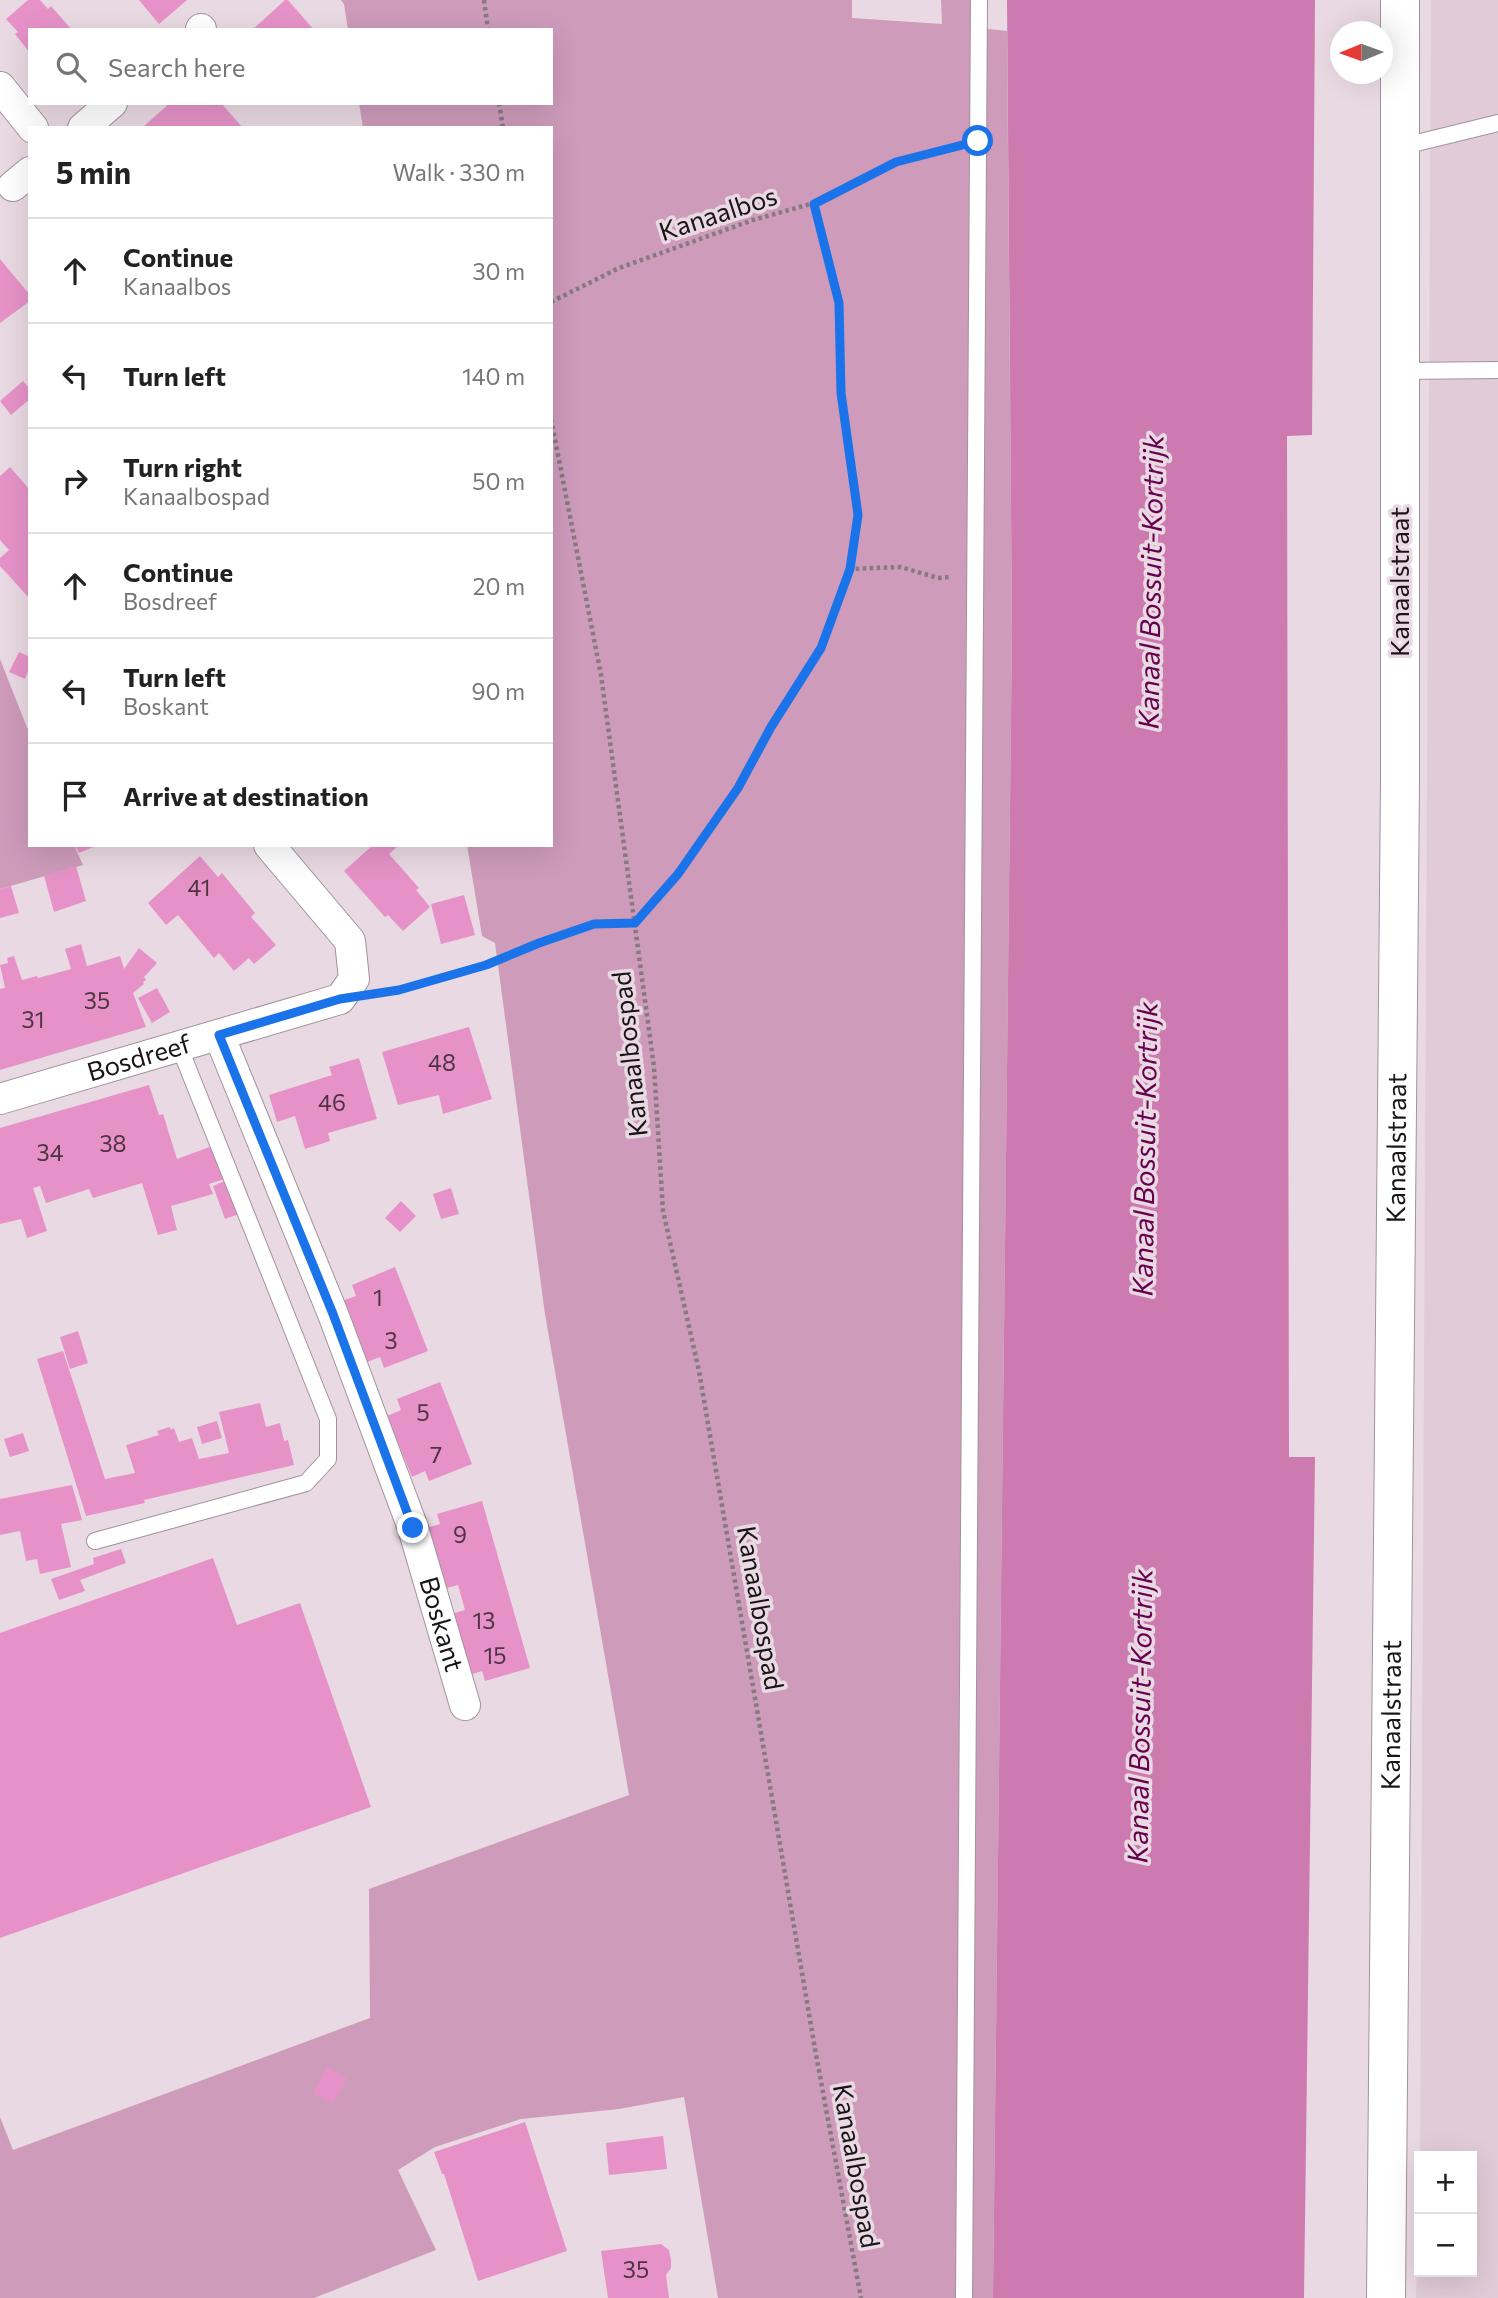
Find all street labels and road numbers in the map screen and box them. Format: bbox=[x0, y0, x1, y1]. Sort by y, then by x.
street label: Kanaalbos bbox=[655, 179, 780, 246]
street label: Kanaalstraat bbox=[1383, 507, 1414, 657]
street label: Kanaalbospad bbox=[604, 970, 653, 1138]
street label: Bosdreef bbox=[83, 1027, 195, 1087]
street label: Kanaalstraat bbox=[1379, 1073, 1411, 1223]
street label: Kanaalbospad bbox=[732, 1523, 791, 1692]
street label: Boskant bbox=[414, 1573, 471, 1675]
street label: Kanaalstraat bbox=[1374, 1640, 1406, 1790]
street label: Kanaalbospad bbox=[828, 2081, 887, 2250]

